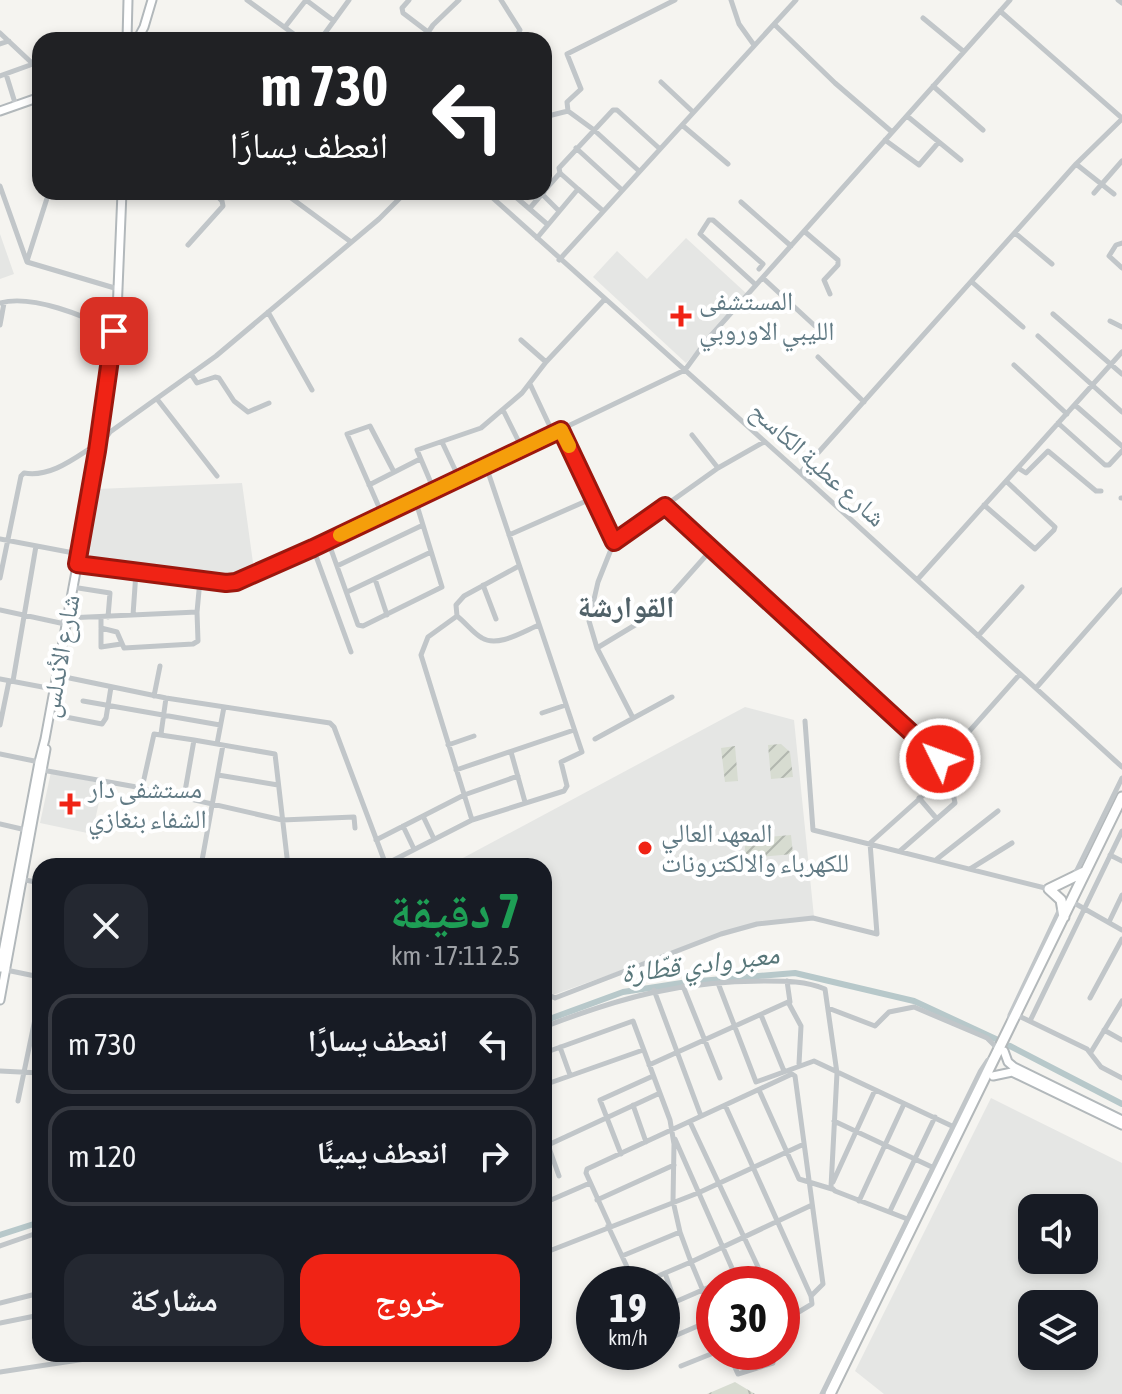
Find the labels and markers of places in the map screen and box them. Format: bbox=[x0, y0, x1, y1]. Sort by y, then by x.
place label: المستشفی الليبي الاوروبي bbox=[699, 286, 835, 352]
pin bbox=[80, 297, 148, 365]
marker: المستشفی الليبي الاوروبي bbox=[670, 305, 692, 327]
place label: مستشفى دار الشفاء بنغازي bbox=[87, 774, 207, 840]
marker: مستشفى دار الشفاء بنغازي bbox=[59, 793, 81, 815]
place label: المعهد العالي للكهرباء والالكترونات bbox=[661, 818, 849, 878]
marker: المعهد العالي للكهرباء والالكترونات bbox=[636, 839, 654, 857]

